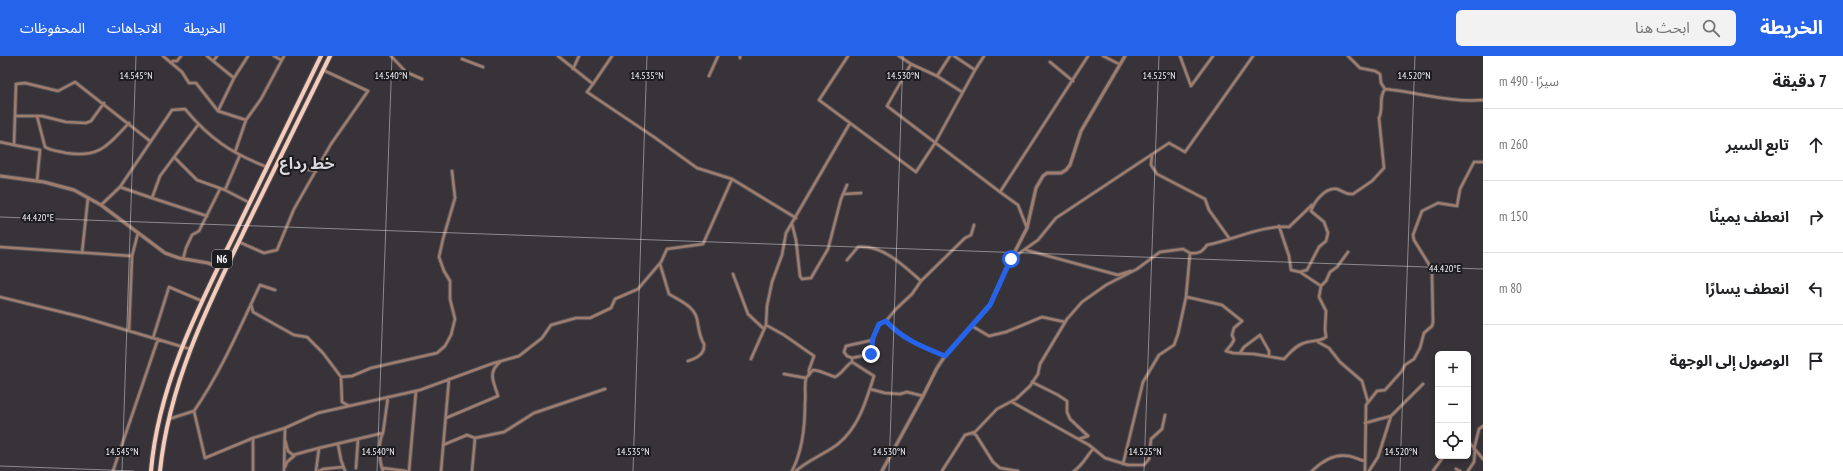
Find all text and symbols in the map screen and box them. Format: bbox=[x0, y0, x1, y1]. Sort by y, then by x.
search box bbox=[1456, 10, 1736, 46]
text: الخريطة bbox=[1760, 15, 1823, 39]
icon: search bbox=[1700, 17, 1722, 39]
text: ابحث هنا bbox=[1635, 18, 1690, 37]
text: المحفوظات bbox=[20, 19, 85, 37]
text: الاتجاهات bbox=[107, 19, 162, 37]
text: الخريطة bbox=[184, 19, 226, 37]
text: 14.545°N bbox=[119, 69, 153, 82]
text: 14.540°N bbox=[374, 69, 408, 82]
text: 14.535°N bbox=[630, 69, 664, 82]
text: 14.530°N bbox=[886, 69, 920, 82]
text: 14.525°N bbox=[1142, 69, 1176, 82]
text: 14.520°N bbox=[1397, 69, 1431, 82]
text: 7 دقيقة bbox=[1773, 70, 1827, 92]
text: سيرًا · 490 m bbox=[1499, 73, 1559, 90]
icon: ahead bbox=[1805, 134, 1827, 156]
text: تابع السير bbox=[1726, 135, 1789, 154]
text: 260 m bbox=[1499, 136, 1528, 153]
district label: خط رداع bbox=[280, 153, 334, 175]
icon: right bbox=[1805, 206, 1827, 228]
text: انعطف يمينًا bbox=[1709, 207, 1789, 226]
text: 150 m bbox=[1499, 208, 1528, 225]
text: 44.420°E bbox=[22, 211, 54, 224]
road number: N6 bbox=[212, 250, 232, 268]
route start bbox=[1002, 250, 1020, 268]
text: 44.420°E bbox=[1429, 262, 1461, 275]
icon: left bbox=[1805, 278, 1827, 300]
text: انعطف يسارًا bbox=[1705, 279, 1789, 298]
text: 80 m bbox=[1499, 280, 1522, 297]
route end bbox=[862, 345, 880, 363]
icon: arrive bbox=[1805, 350, 1827, 372]
map controls bbox=[1435, 351, 1471, 459]
button: + bbox=[1435, 351, 1471, 387]
text: الوصول إلى الوجهة bbox=[1670, 351, 1789, 370]
button: − bbox=[1435, 387, 1471, 423]
button: locate bbox=[1435, 423, 1471, 459]
text: 14.545°N bbox=[105, 445, 139, 458]
text: 14.540°N bbox=[361, 445, 395, 458]
text: 14.535°N bbox=[616, 445, 650, 458]
text: 14.530°N bbox=[872, 445, 906, 458]
text: 14.525°N bbox=[1128, 445, 1162, 458]
text: 14.520°N bbox=[1384, 445, 1418, 458]

